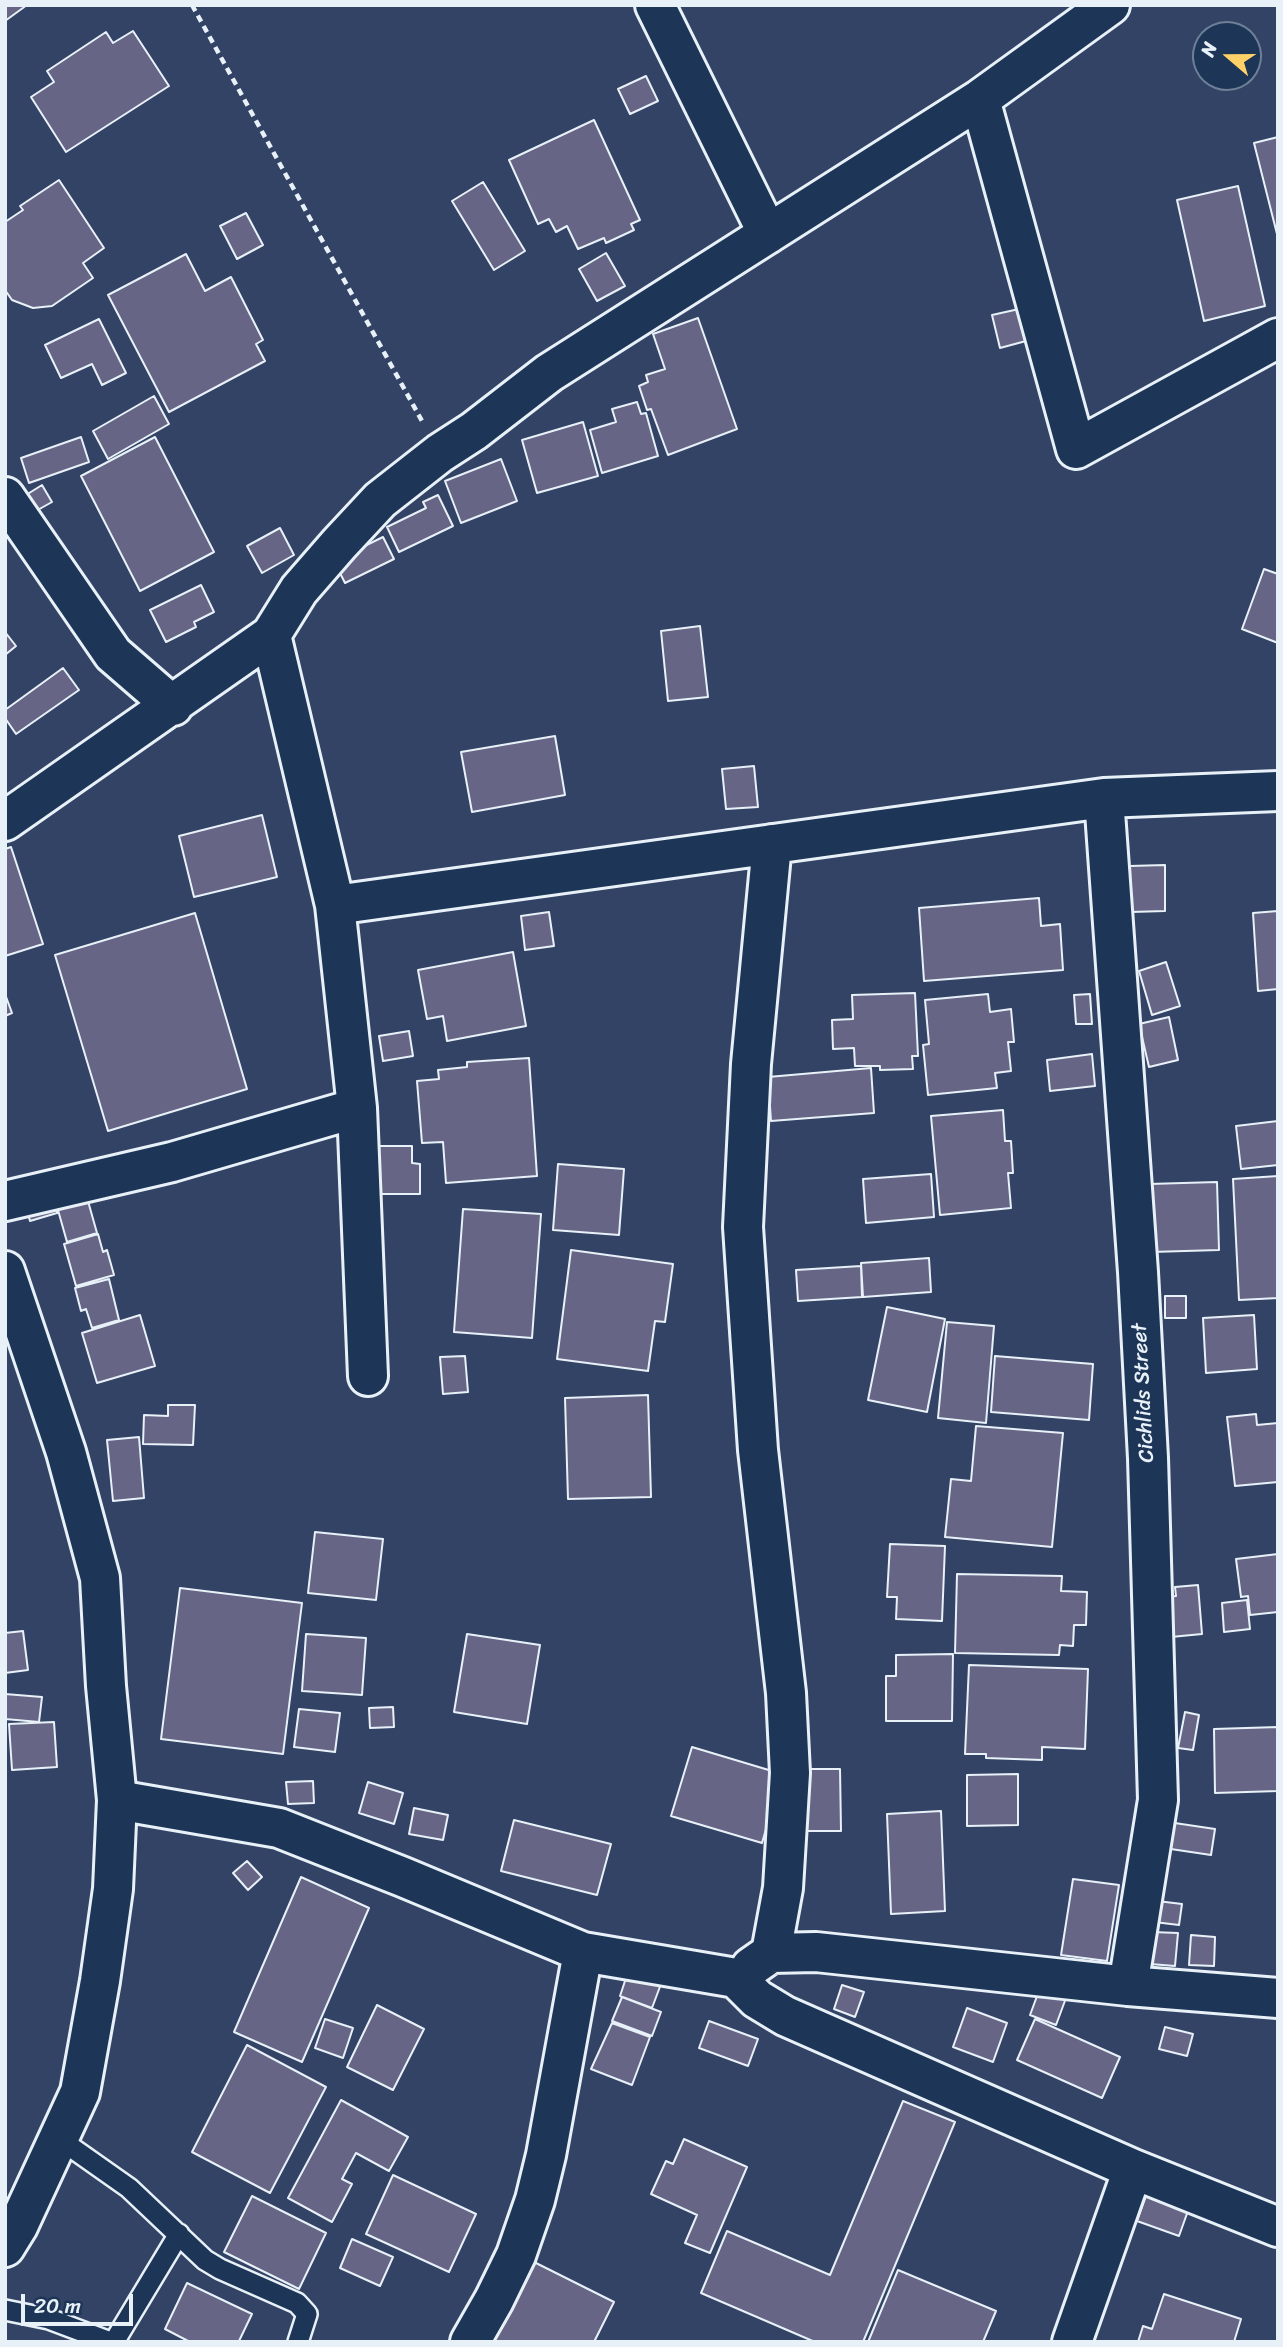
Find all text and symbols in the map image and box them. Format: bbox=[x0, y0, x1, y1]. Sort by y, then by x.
north arrow bbox=[1192, 21, 1262, 91]
text: N bbox=[1191, 38, 1226, 61]
street label: Cichlids Street bbox=[1128, 1323, 1160, 1463]
scale bar bbox=[24, 2280, 136, 2324]
text: 20 m bbox=[34, 2287, 81, 2325]

